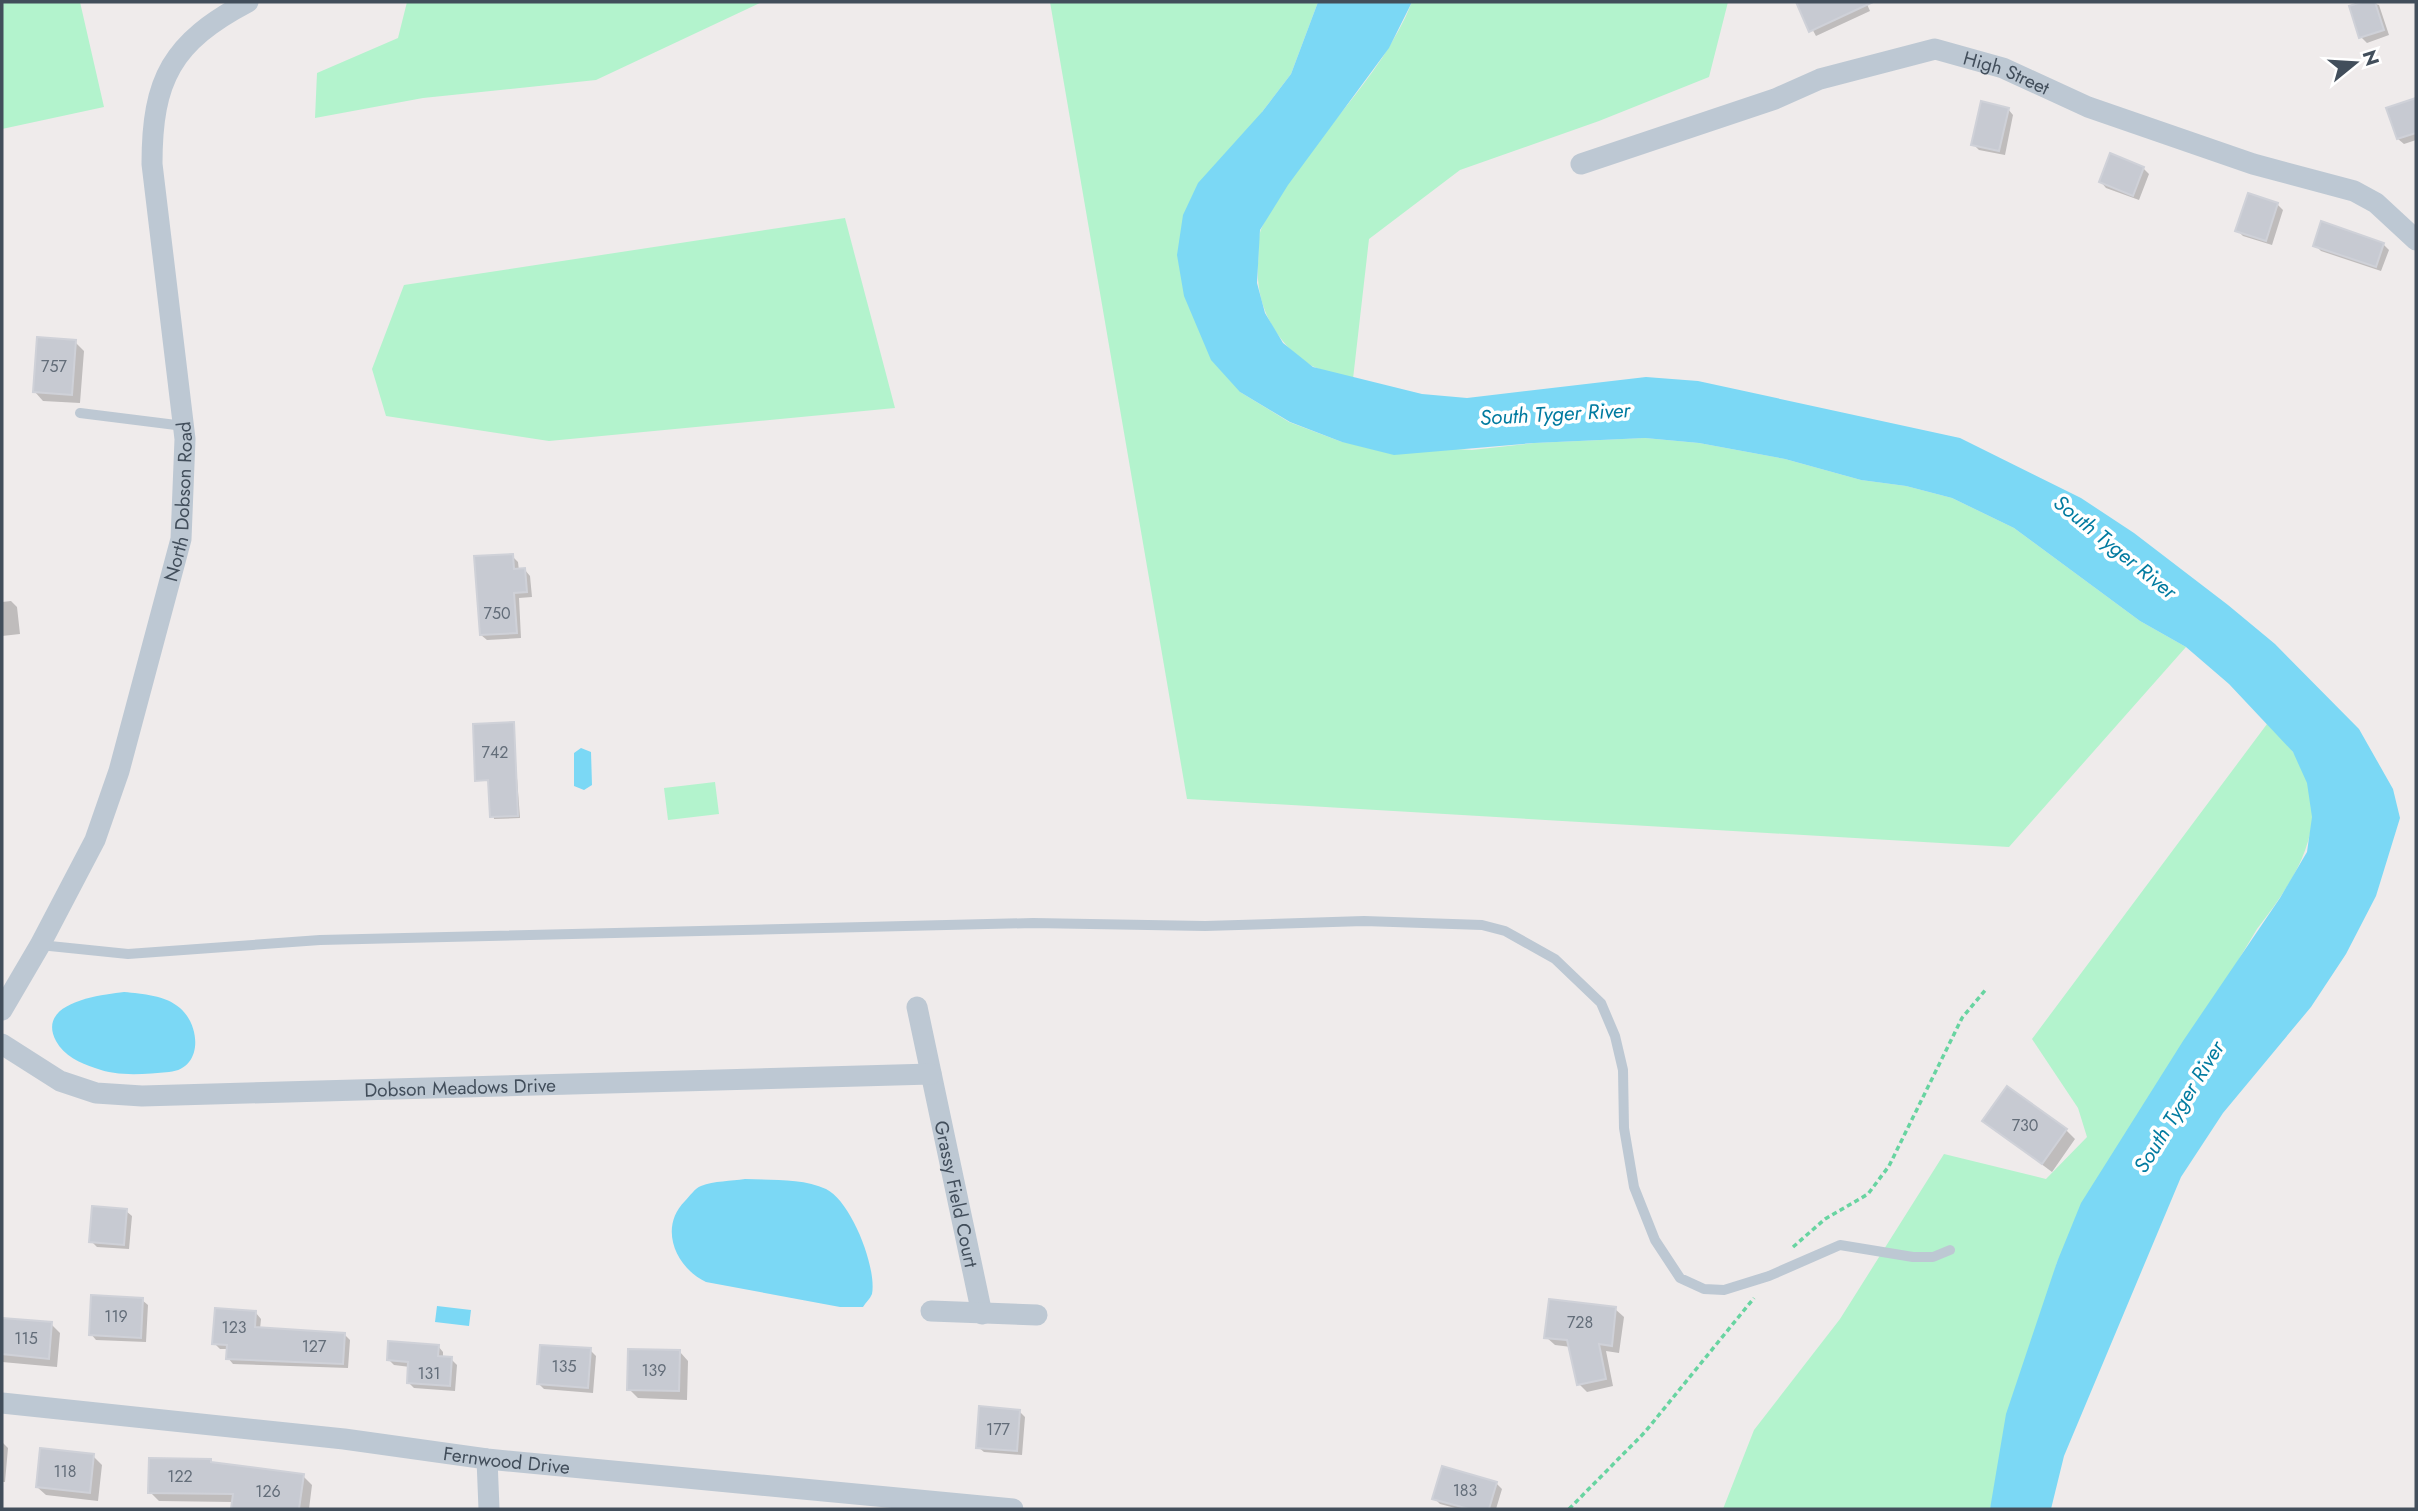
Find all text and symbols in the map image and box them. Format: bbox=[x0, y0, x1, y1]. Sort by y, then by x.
north arrow bbox=[2320, 28, 2390, 98]
street label: High Street bbox=[1960, 44, 2054, 101]
text: N bbox=[2356, 47, 2386, 69]
house number: 757 bbox=[41, 355, 68, 378]
water label: South Tyger River bbox=[1479, 395, 1632, 433]
street label: North Dobson Road bbox=[157, 420, 199, 584]
water label: South Tyger River bbox=[2047, 488, 2184, 607]
house number: 750 bbox=[483, 602, 511, 625]
house number: 742 bbox=[482, 741, 508, 764]
water label: South Tyger River bbox=[2126, 1034, 2232, 1179]
street label: Dobson Meadows Drive bbox=[364, 1071, 556, 1103]
house number: 730 bbox=[2012, 1114, 2038, 1137]
street label: Grassy Field Court bbox=[928, 1118, 985, 1270]
house number: 119 bbox=[104, 1305, 128, 1328]
house number: 728 bbox=[1567, 1311, 1593, 1334]
house number: 123 bbox=[221, 1316, 247, 1339]
house number: 115 bbox=[14, 1327, 38, 1350]
house number: 127 bbox=[302, 1335, 327, 1358]
house number: 135 bbox=[552, 1355, 576, 1378]
house number: 139 bbox=[641, 1359, 667, 1382]
house number: 131 bbox=[417, 1362, 441, 1385]
house number: 177 bbox=[986, 1418, 1011, 1441]
street label: Fernwood Drive bbox=[442, 1440, 572, 1480]
house number: 118 bbox=[53, 1460, 77, 1483]
house number: 122 bbox=[167, 1465, 193, 1488]
house number: 183 bbox=[1453, 1479, 1478, 1502]
house number: 126 bbox=[255, 1480, 281, 1503]

